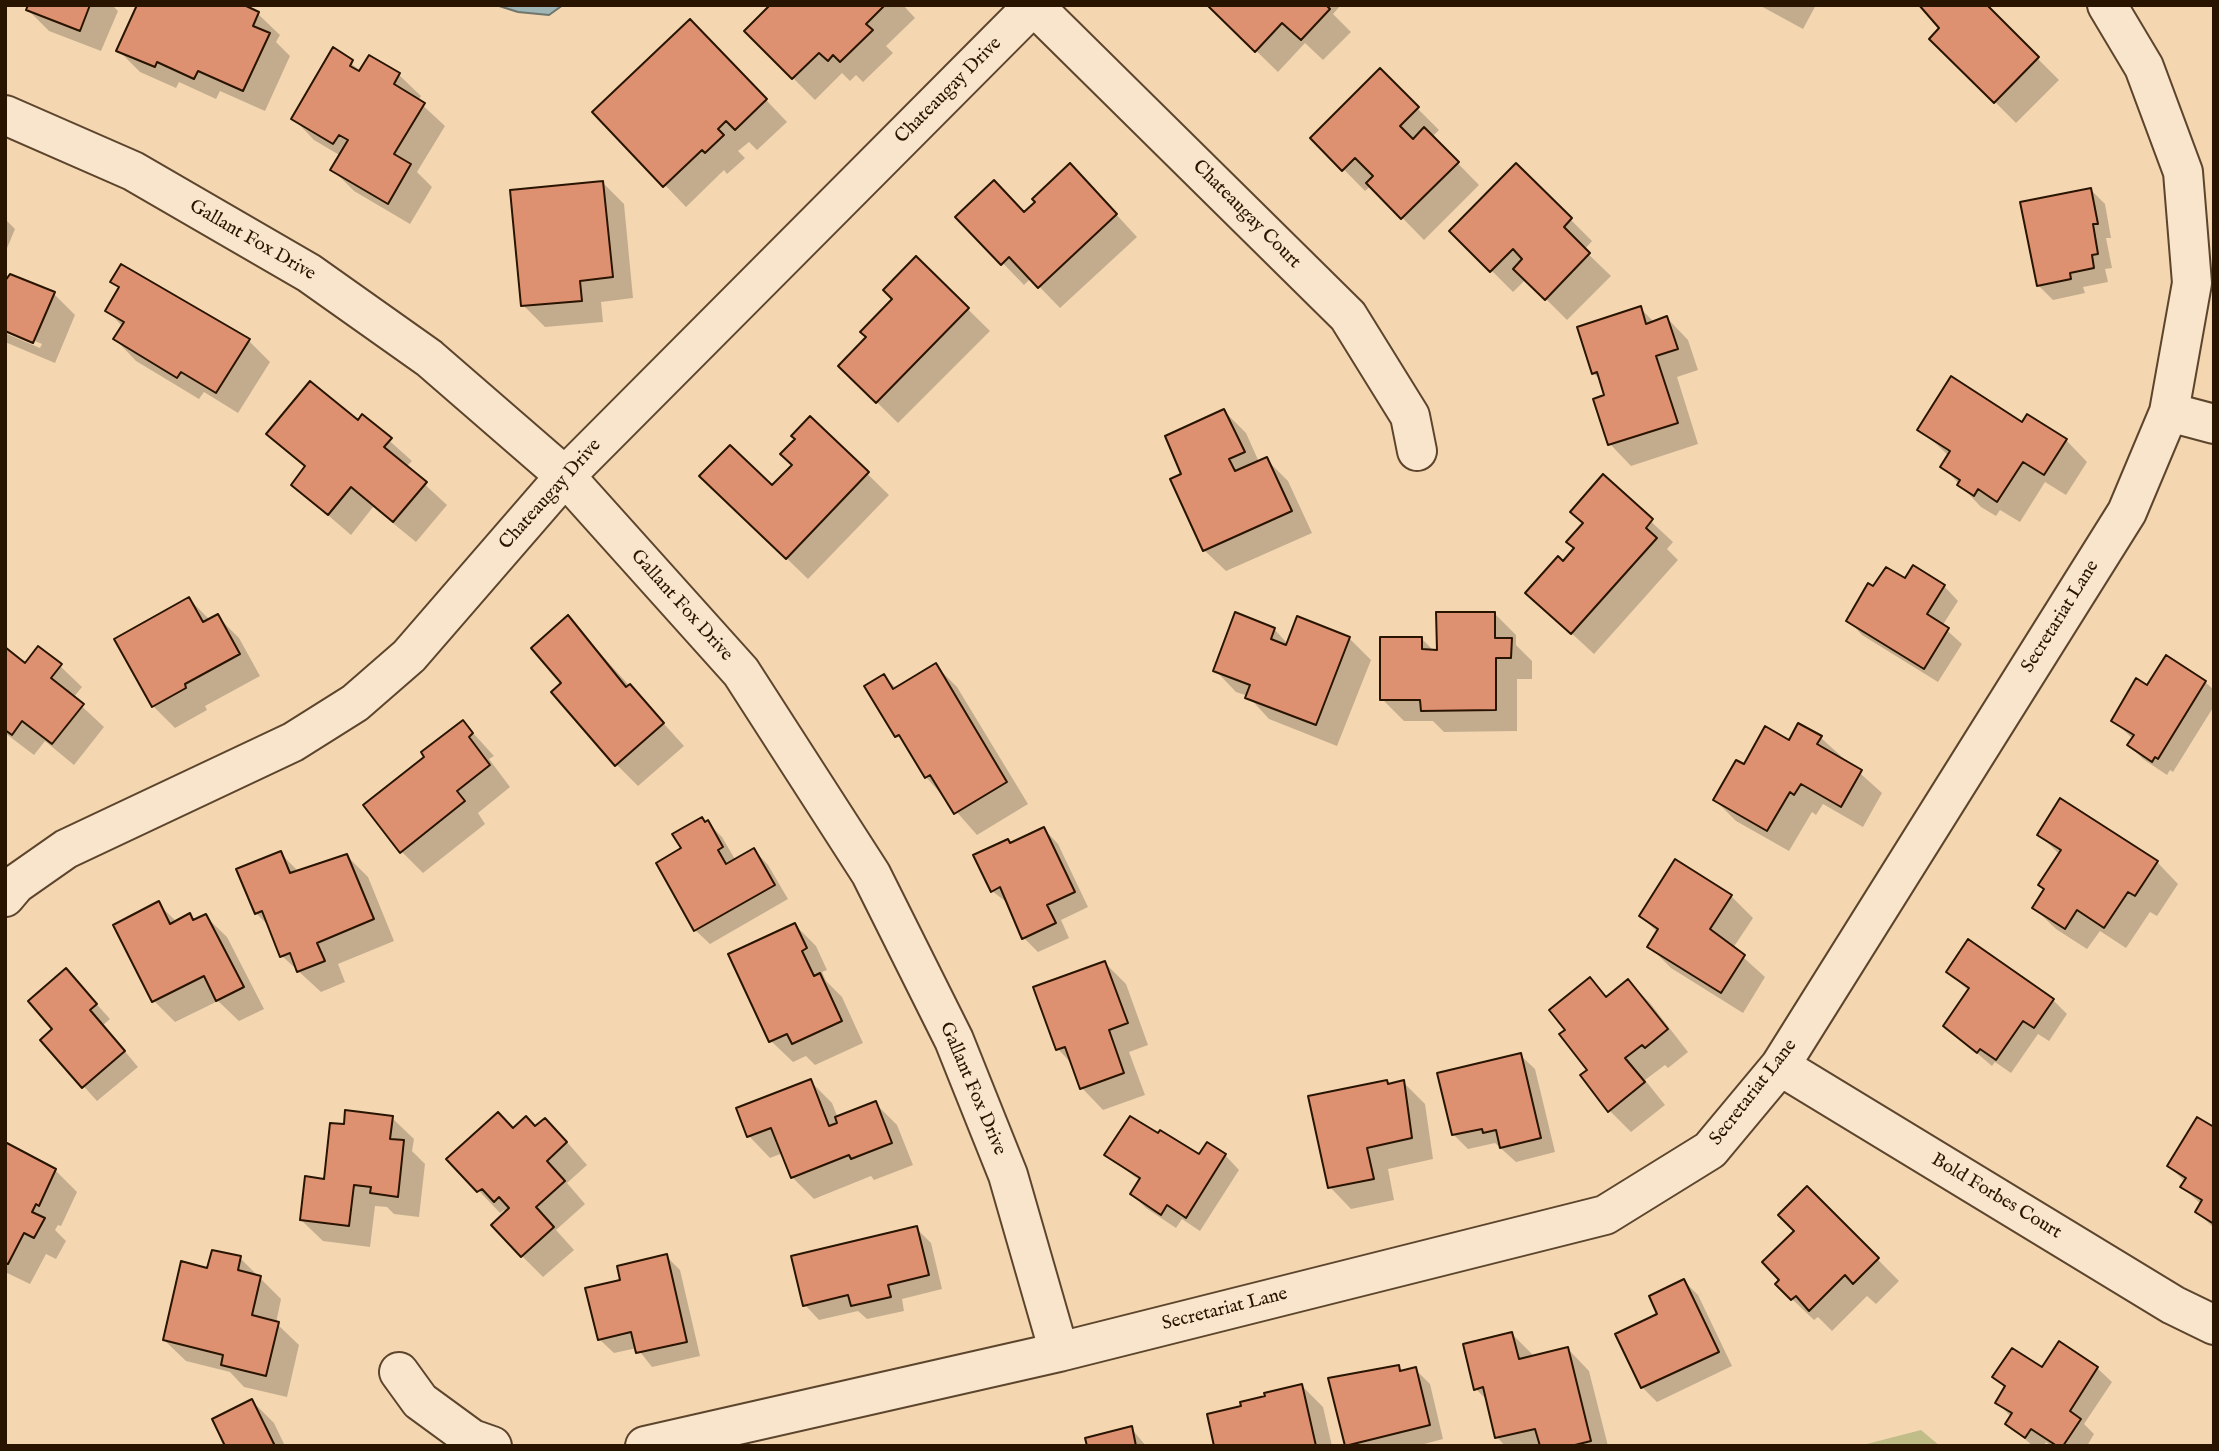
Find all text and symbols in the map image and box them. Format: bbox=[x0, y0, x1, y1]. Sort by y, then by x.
street label: Chateaugay Drive bbox=[891, 33, 1007, 149]
street label: Chateaugay Court bbox=[1187, 156, 1305, 274]
street label: Gallant Fox Drive bbox=[185, 196, 319, 286]
street label: Chateaugay Drive bbox=[495, 435, 607, 555]
street label: Gallant Fox Drive bbox=[625, 546, 737, 666]
street label: Secretariat Lane bbox=[2017, 556, 2105, 678]
street label: Gallant Fox Drive bbox=[934, 1019, 1010, 1159]
street label: Secretariat Lane bbox=[1705, 1035, 1803, 1151]
street label: Bold Forbes Court bbox=[1927, 1149, 2065, 1245]
street label: Secretariat Lane bbox=[1160, 1283, 1290, 1337]

